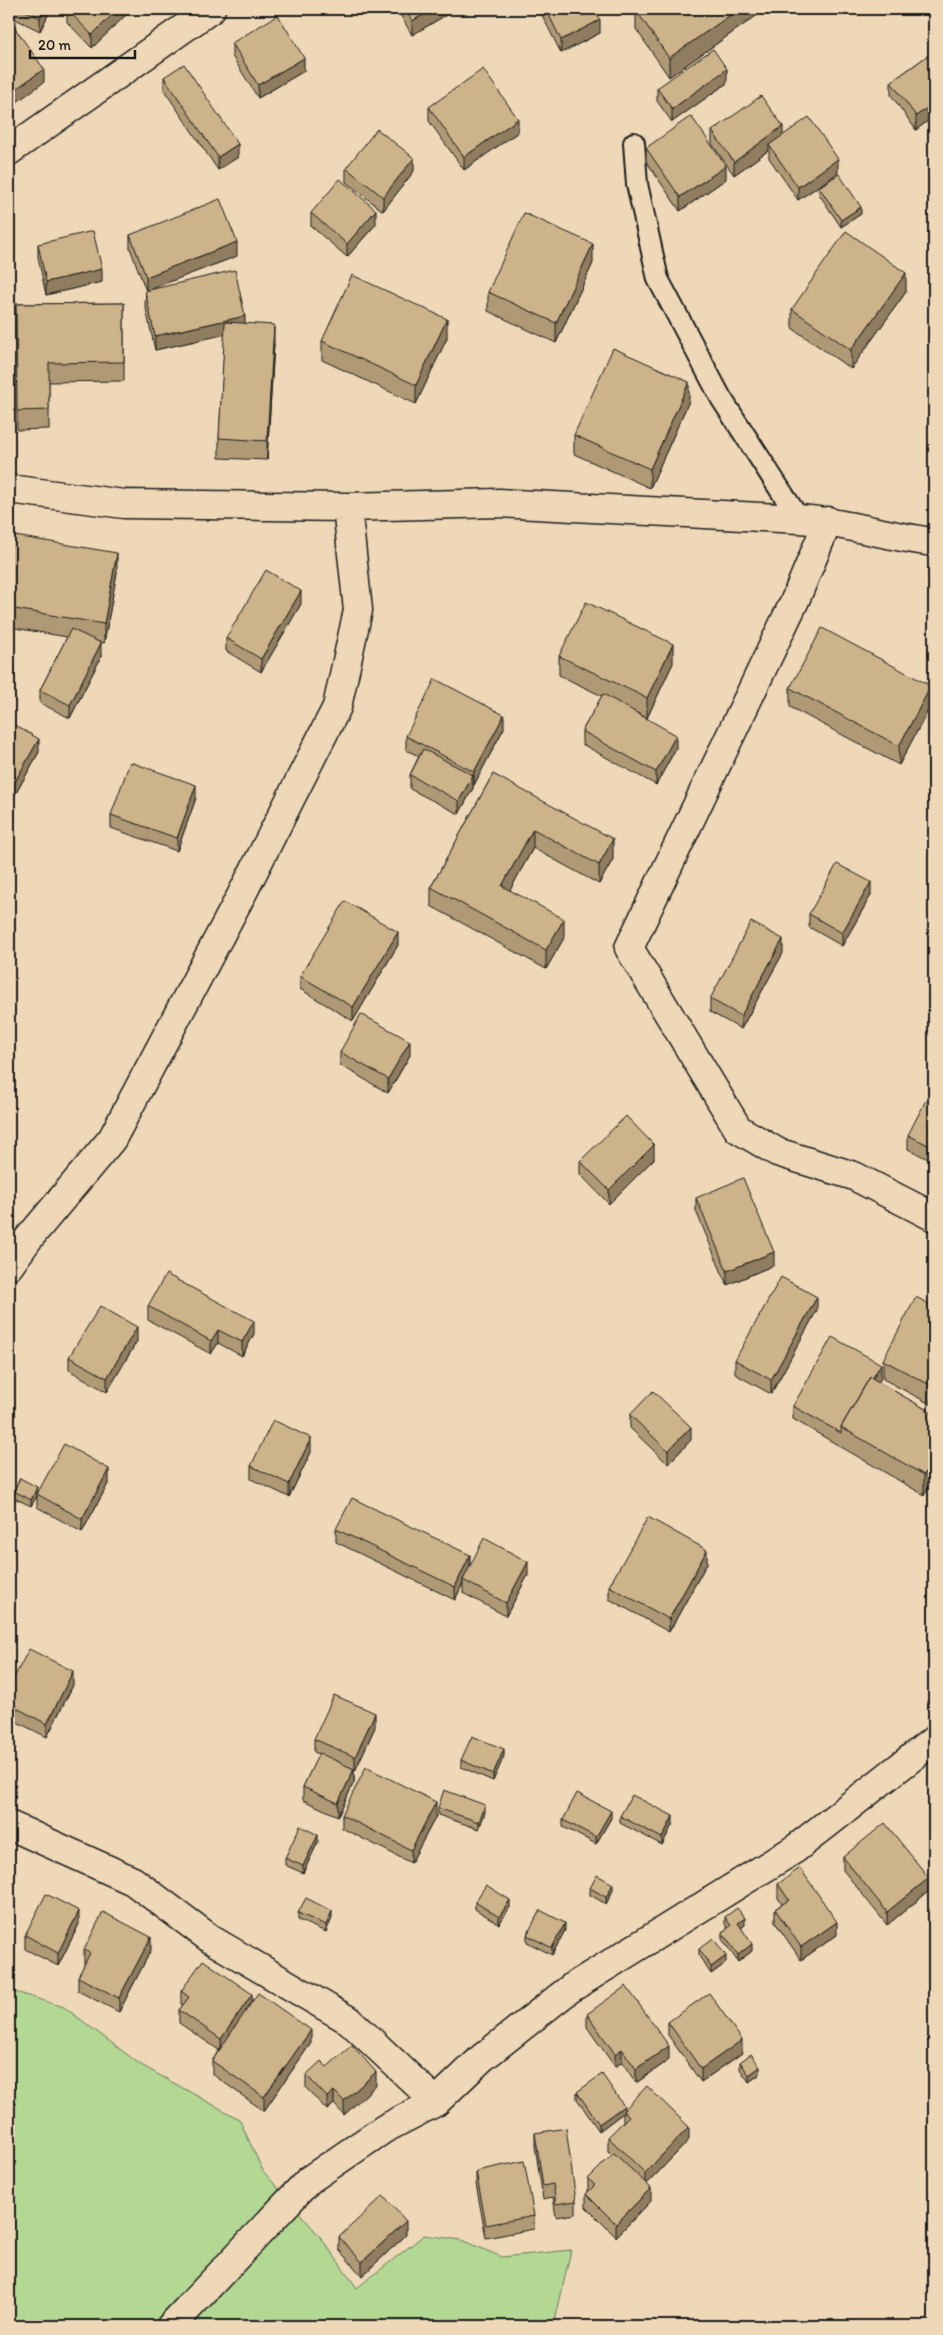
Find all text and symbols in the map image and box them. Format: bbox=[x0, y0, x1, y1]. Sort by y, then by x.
scale bar bbox=[30, 28, 135, 60]
text: 20 m bbox=[38, 36, 72, 54]

